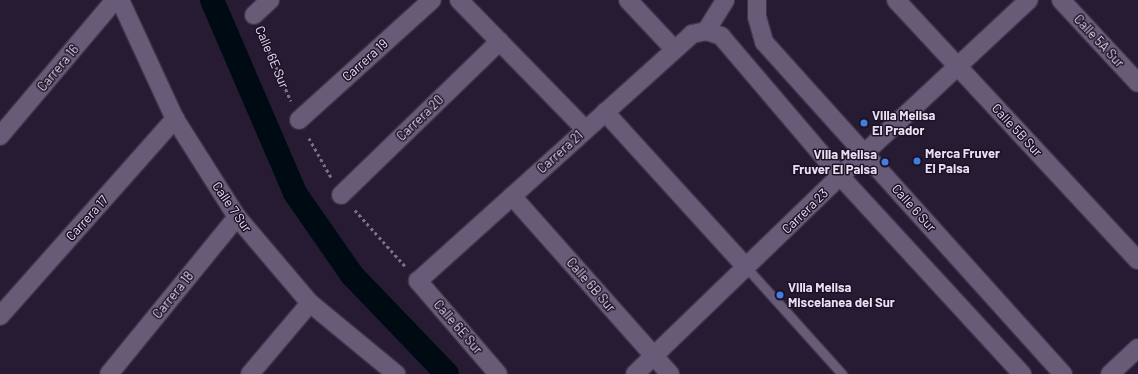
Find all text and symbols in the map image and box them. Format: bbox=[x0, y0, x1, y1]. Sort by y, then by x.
street label: Calle 5A Sur bbox=[1071, 11, 1127, 71]
street label: Calle 6E Sur bbox=[252, 23, 292, 91]
street label: Carrera 19 bbox=[339, 35, 391, 85]
street label: Carrera 16 bbox=[34, 42, 82, 94]
street label: Carrera 20 bbox=[393, 92, 447, 144]
street label: Calle 5B Sur bbox=[989, 100, 1045, 160]
place label: Villa Melisa El Prador bbox=[872, 108, 935, 139]
marker: Villa Melisa El Prador bbox=[859, 118, 869, 128]
street label: Carrera 21 bbox=[534, 127, 586, 177]
place label: Merca Fruver El Paisa bbox=[925, 146, 1000, 177]
place label: Villa Melisa Fruver El Paisa bbox=[792, 147, 877, 178]
marker: Merca Fruver El Paisa bbox=[912, 156, 922, 166]
marker: Villa Melisa Fruver El Paisa bbox=[880, 157, 890, 167]
street label: Calle 7 Sur bbox=[209, 179, 255, 235]
street label: Calle 6 Sur bbox=[889, 181, 939, 235]
street label: Carrera 23 bbox=[779, 185, 831, 237]
street label: Carrera 17 bbox=[63, 192, 111, 244]
street label: Calle 6B Sur bbox=[563, 255, 619, 315]
street label: Carrera 18 bbox=[149, 268, 197, 322]
place label: Villa Melisa Miscelanea del Sur bbox=[788, 280, 895, 311]
marker: Villa Melisa Miscelanea del Sur bbox=[775, 290, 785, 300]
street label: Calle 6E Sur bbox=[430, 297, 486, 357]

